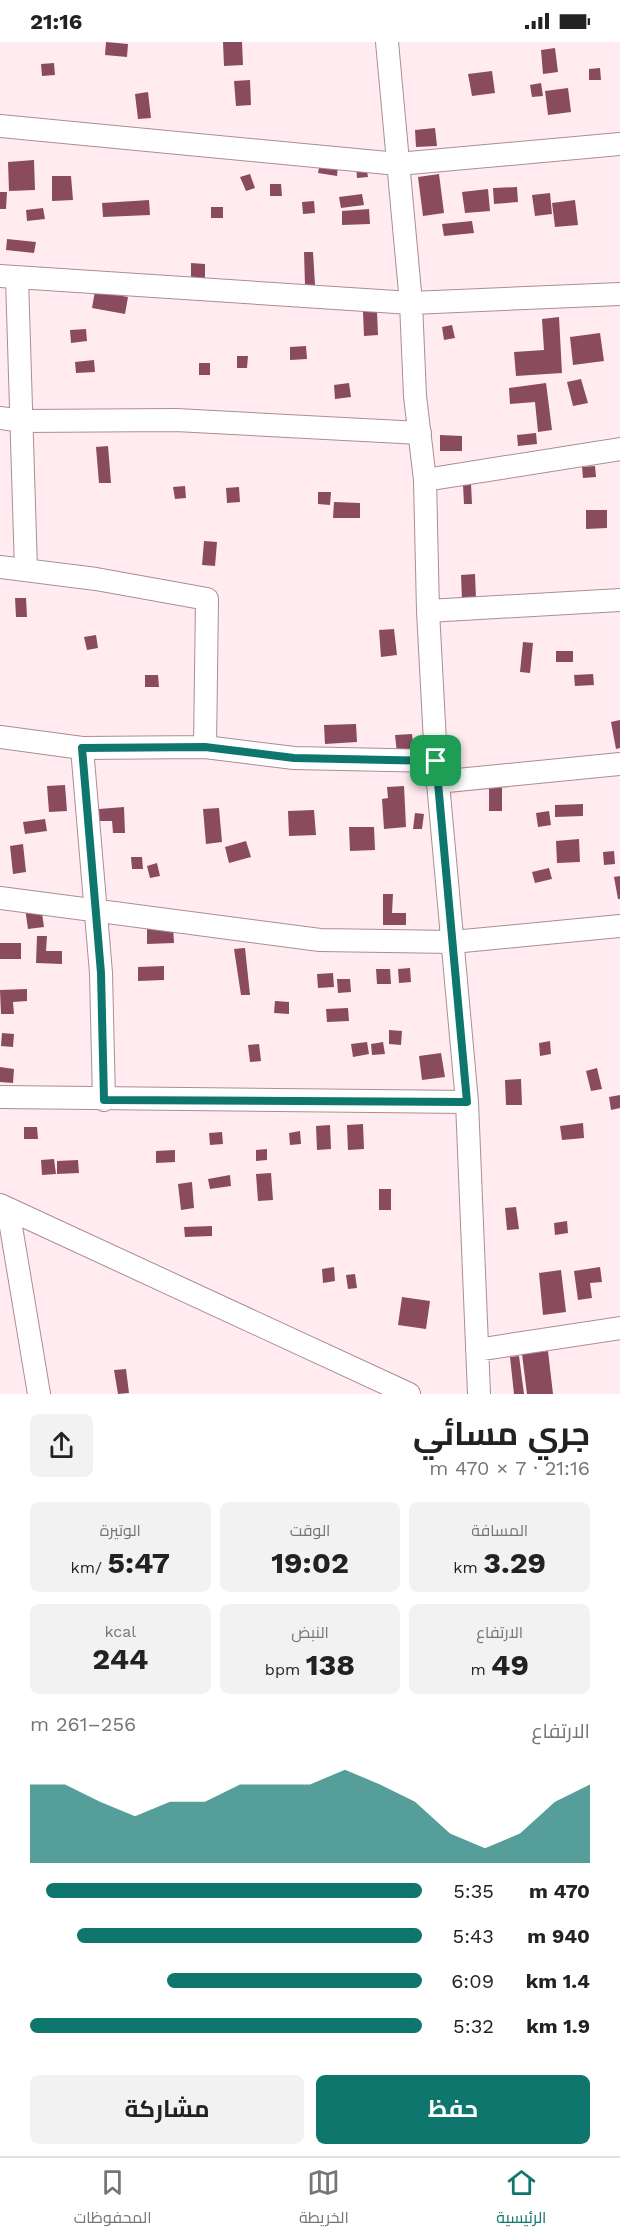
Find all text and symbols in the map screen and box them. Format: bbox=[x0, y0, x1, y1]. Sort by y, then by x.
text: 21:16 bbox=[30, 9, 82, 34]
pin bbox=[410, 735, 461, 786]
icon: arrive bbox=[419, 744, 452, 777]
button: share bbox=[30, 1414, 93, 1477]
text: جري مسائي bbox=[413, 1414, 590, 1453]
text: 21:16 · 7 × 470 m bbox=[429, 1456, 590, 1480]
text: الوتيرة bbox=[100, 1521, 141, 1540]
text: الوقت bbox=[290, 1521, 330, 1540]
text: المسافة bbox=[471, 1521, 528, 1540]
text: 5:47 bbox=[107, 1545, 170, 1580]
text: 19:02 bbox=[271, 1545, 349, 1580]
text: 3.29 bbox=[483, 1545, 546, 1580]
text: /km bbox=[71, 1558, 107, 1577]
text: km bbox=[453, 1558, 483, 1577]
text: kcal bbox=[104, 1622, 136, 1641]
text: النبض bbox=[291, 1623, 329, 1642]
text: الارتفاع bbox=[476, 1623, 523, 1642]
text: 244 bbox=[92, 1641, 148, 1676]
text: 138 bbox=[306, 1647, 355, 1682]
text: 49 bbox=[491, 1647, 529, 1682]
text: bpm bbox=[265, 1660, 306, 1679]
text: m bbox=[470, 1660, 491, 1679]
text: 256–261 m bbox=[30, 1712, 136, 1736]
text: الارتفاع bbox=[531, 1719, 590, 1743]
text: 5:35 bbox=[453, 1879, 494, 1903]
text: 470 m bbox=[529, 1879, 590, 1903]
text: 5:43 bbox=[453, 1924, 494, 1948]
text: 940 m bbox=[527, 1924, 590, 1948]
text: 6:09 bbox=[451, 1969, 494, 1993]
text: 1.4 km bbox=[526, 1969, 590, 1993]
text: 5:32 bbox=[453, 2014, 494, 2038]
text: 1.9 km bbox=[526, 2014, 590, 2038]
button: مشاركة bbox=[30, 2075, 304, 2144]
button: حفظ bbox=[316, 2075, 590, 2144]
tab: المحفوظات bbox=[74, 2166, 152, 2232]
tab: الخريطة bbox=[299, 2166, 349, 2232]
tab: الرئيسية bbox=[496, 2166, 546, 2232]

